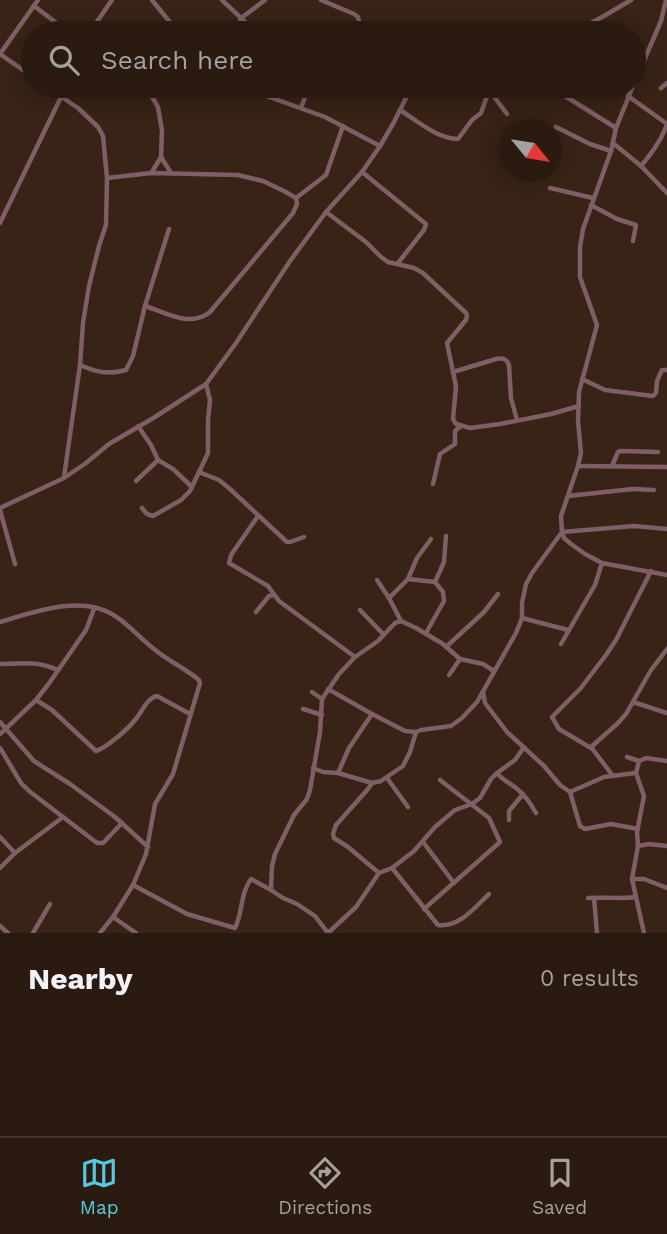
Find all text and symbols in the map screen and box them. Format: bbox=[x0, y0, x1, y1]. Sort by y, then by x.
search box bbox=[21, 21, 646, 98]
icon: search bbox=[45, 41, 83, 79]
text: Search here bbox=[101, 45, 253, 75]
north arrow bbox=[499, 119, 562, 182]
text: Nearby bbox=[28, 961, 133, 996]
text: 0 results bbox=[540, 965, 639, 992]
tab: Map bbox=[80, 1154, 119, 1219]
tab: Directions bbox=[278, 1154, 372, 1219]
tab: Saved bbox=[532, 1154, 587, 1219]

